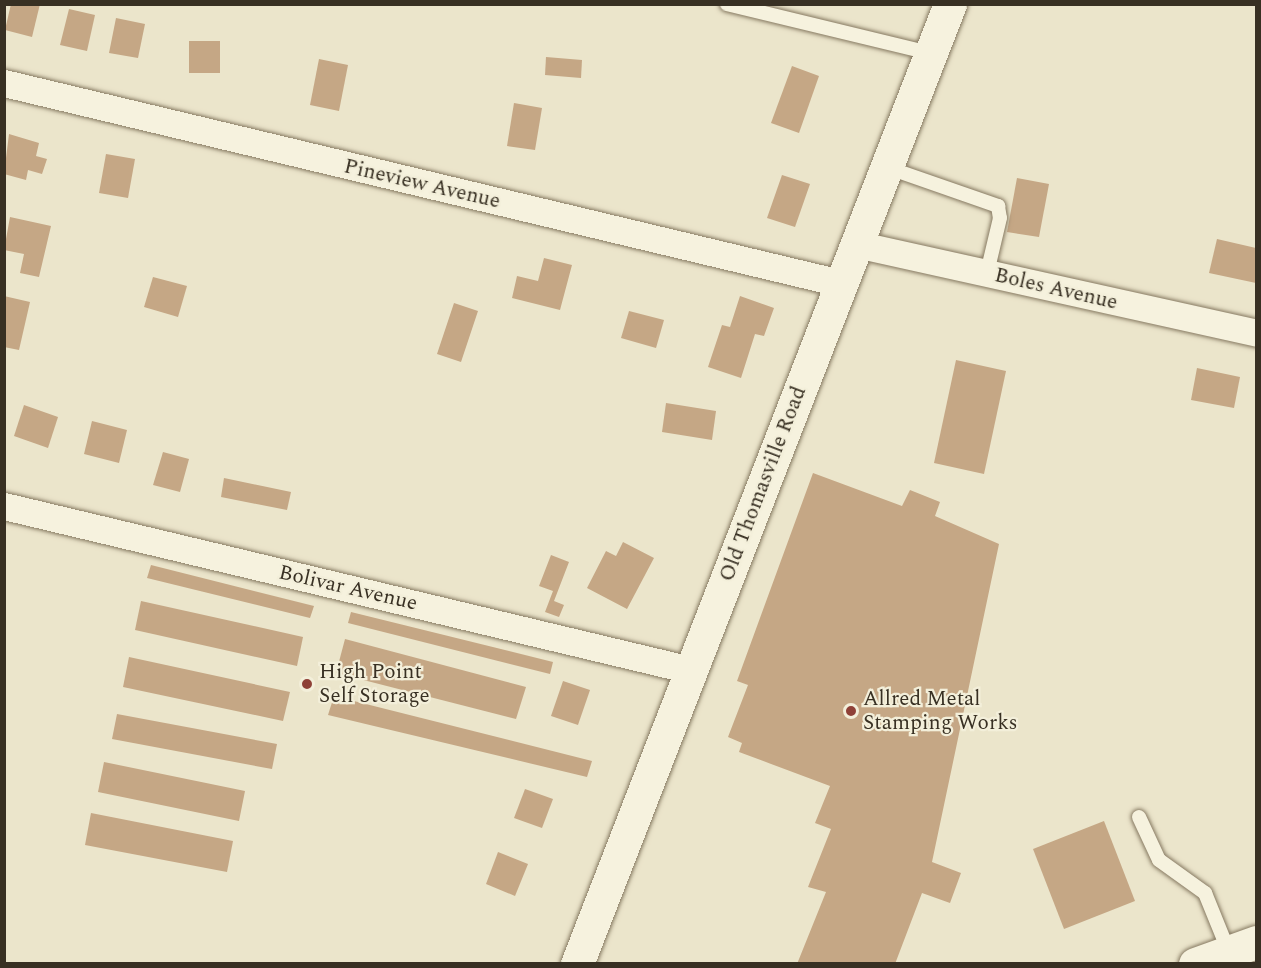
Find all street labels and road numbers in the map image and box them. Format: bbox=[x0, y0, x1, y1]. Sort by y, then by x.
street label: Pineview Avenue bbox=[341, 154, 503, 214]
street label: Boles Avenue bbox=[992, 263, 1120, 315]
street label: Old Thomasville Road bbox=[714, 383, 812, 585]
street label: Bolivar Avenue bbox=[276, 560, 420, 616]

